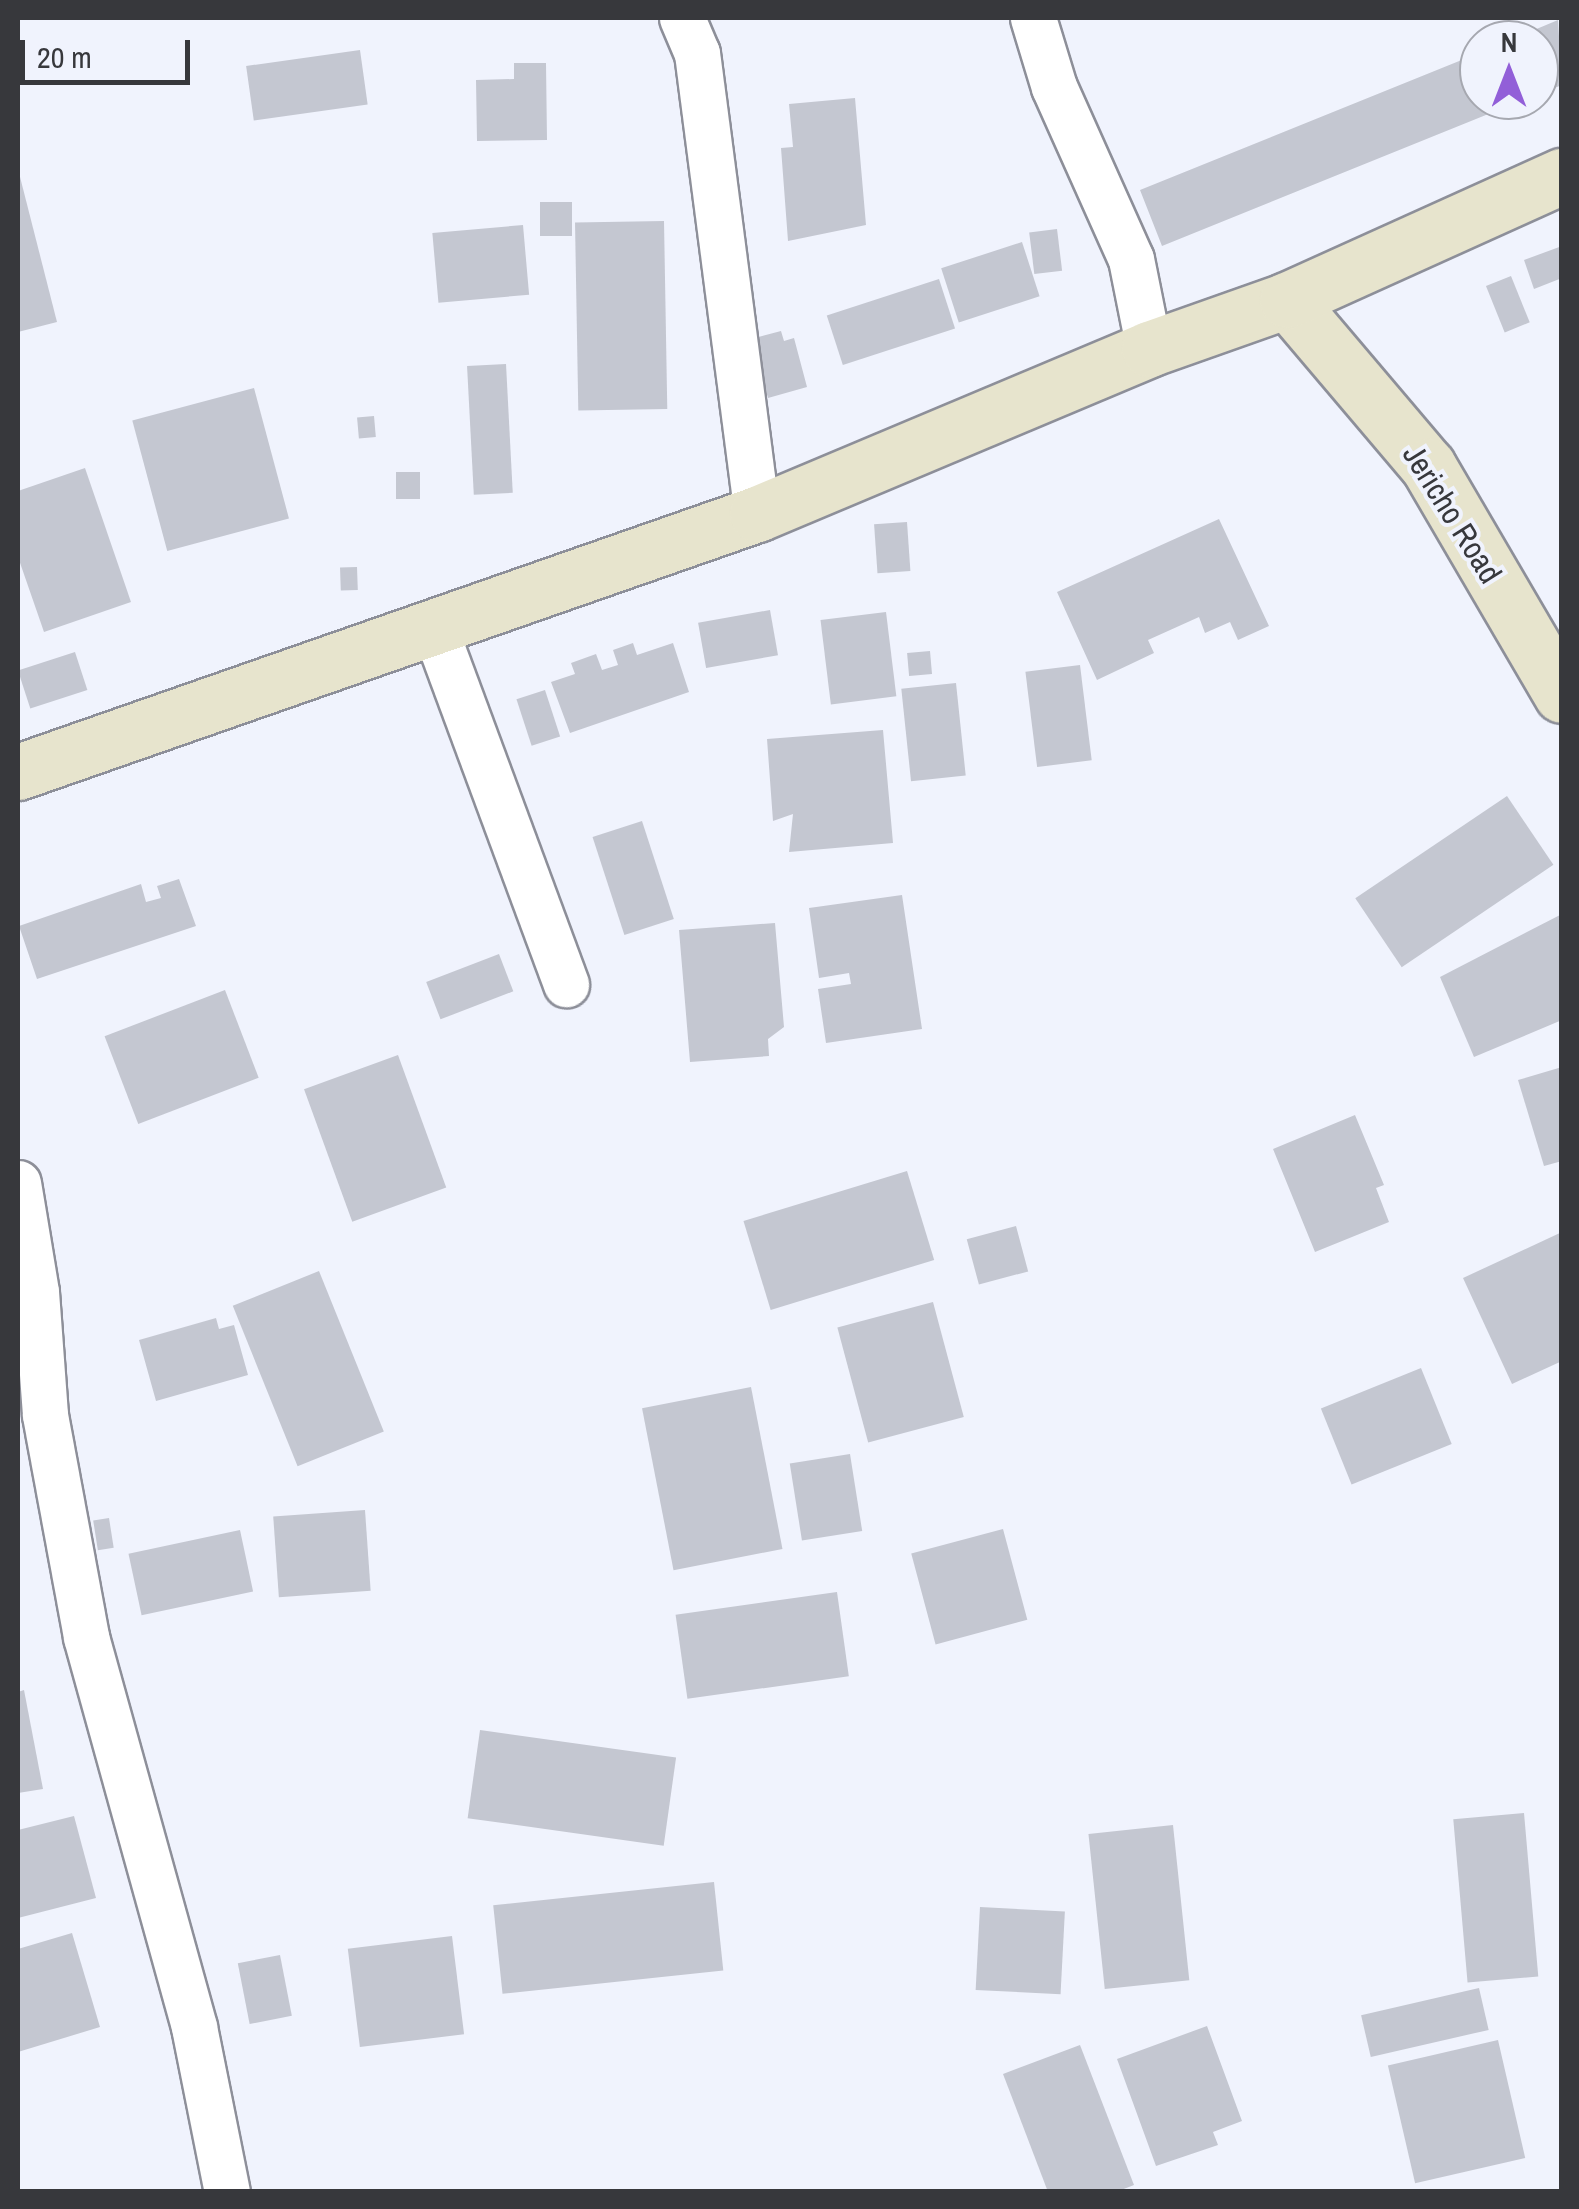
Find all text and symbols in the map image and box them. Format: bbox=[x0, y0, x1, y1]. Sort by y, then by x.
scale bar bbox=[25, 20, 195, 82]
north arrow bbox=[1459, 20, 1559, 120]
text: N bbox=[1501, 23, 1517, 61]
text: 20 m bbox=[37, 37, 92, 77]
street label: Jericho Road bbox=[1394, 438, 1510, 590]

